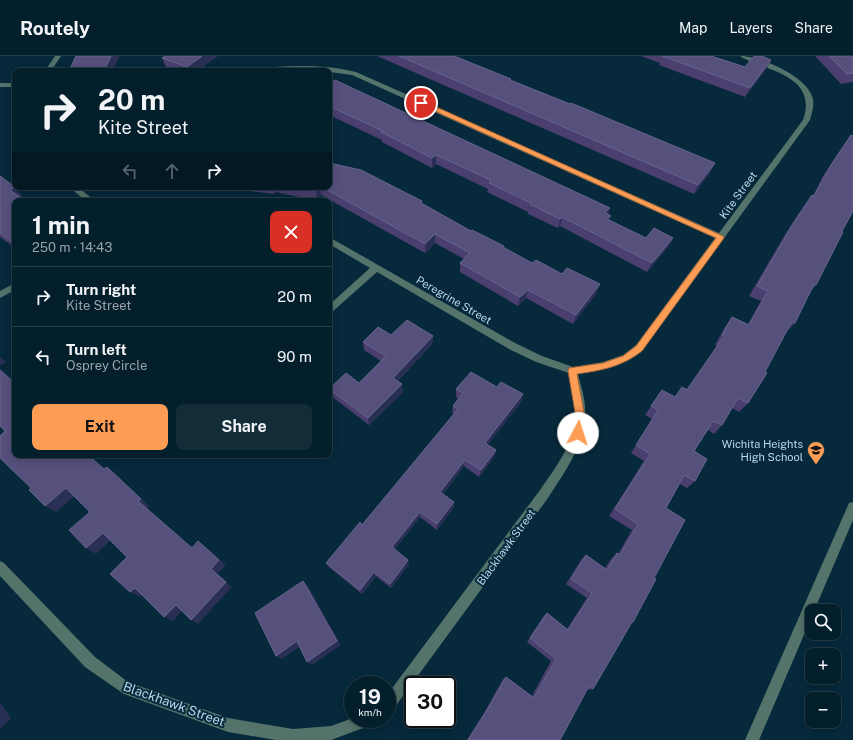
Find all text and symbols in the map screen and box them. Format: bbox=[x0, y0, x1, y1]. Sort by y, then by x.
text: Routely bbox=[20, 17, 90, 39]
text: Map bbox=[679, 20, 707, 36]
text: Layers bbox=[729, 20, 773, 36]
text: Share bbox=[795, 20, 833, 36]
text: 20 m bbox=[98, 83, 165, 116]
icon: right bbox=[32, 84, 84, 136]
pin bbox=[404, 86, 438, 120]
icon: arrive bbox=[410, 92, 432, 114]
text: Kite Street bbox=[98, 117, 189, 138]
icon: left bbox=[119, 160, 141, 182]
icon: ahead bbox=[161, 160, 183, 182]
icon: right bbox=[203, 160, 225, 182]
street label: Kite Street bbox=[717, 169, 759, 221]
text: 1 min bbox=[32, 211, 90, 239]
button: close bbox=[270, 211, 312, 253]
text: 250 m · 14:43 bbox=[32, 240, 112, 255]
street label: Peregrine Street bbox=[414, 274, 494, 326]
text: Turn right bbox=[66, 281, 136, 298]
icon: right bbox=[32, 286, 54, 308]
text: 20 m bbox=[277, 288, 312, 305]
text: Kite Street bbox=[66, 298, 131, 313]
text: Turn left bbox=[66, 341, 127, 358]
icon: left bbox=[32, 346, 54, 368]
text: 90 m bbox=[277, 348, 312, 365]
text: Osprey Circle bbox=[66, 358, 147, 373]
button: Exit bbox=[32, 404, 168, 450]
button: Share bbox=[176, 404, 312, 450]
position arrow bbox=[557, 412, 599, 454]
place label: Wichita Heights High School bbox=[722, 438, 803, 463]
school or university icon: Wichita Heights High School bbox=[806, 440, 826, 465]
street label: Blackhawk Street bbox=[475, 507, 537, 587]
map controls bbox=[805, 604, 841, 728]
button: search bbox=[805, 604, 841, 640]
button: + bbox=[805, 648, 841, 684]
speed limit sign: 30 bbox=[404, 676, 456, 728]
street label: Blackhawk Street bbox=[121, 679, 227, 729]
text: 19 bbox=[359, 685, 381, 709]
button: − bbox=[805, 692, 841, 728]
text: km/h bbox=[358, 706, 382, 718]

